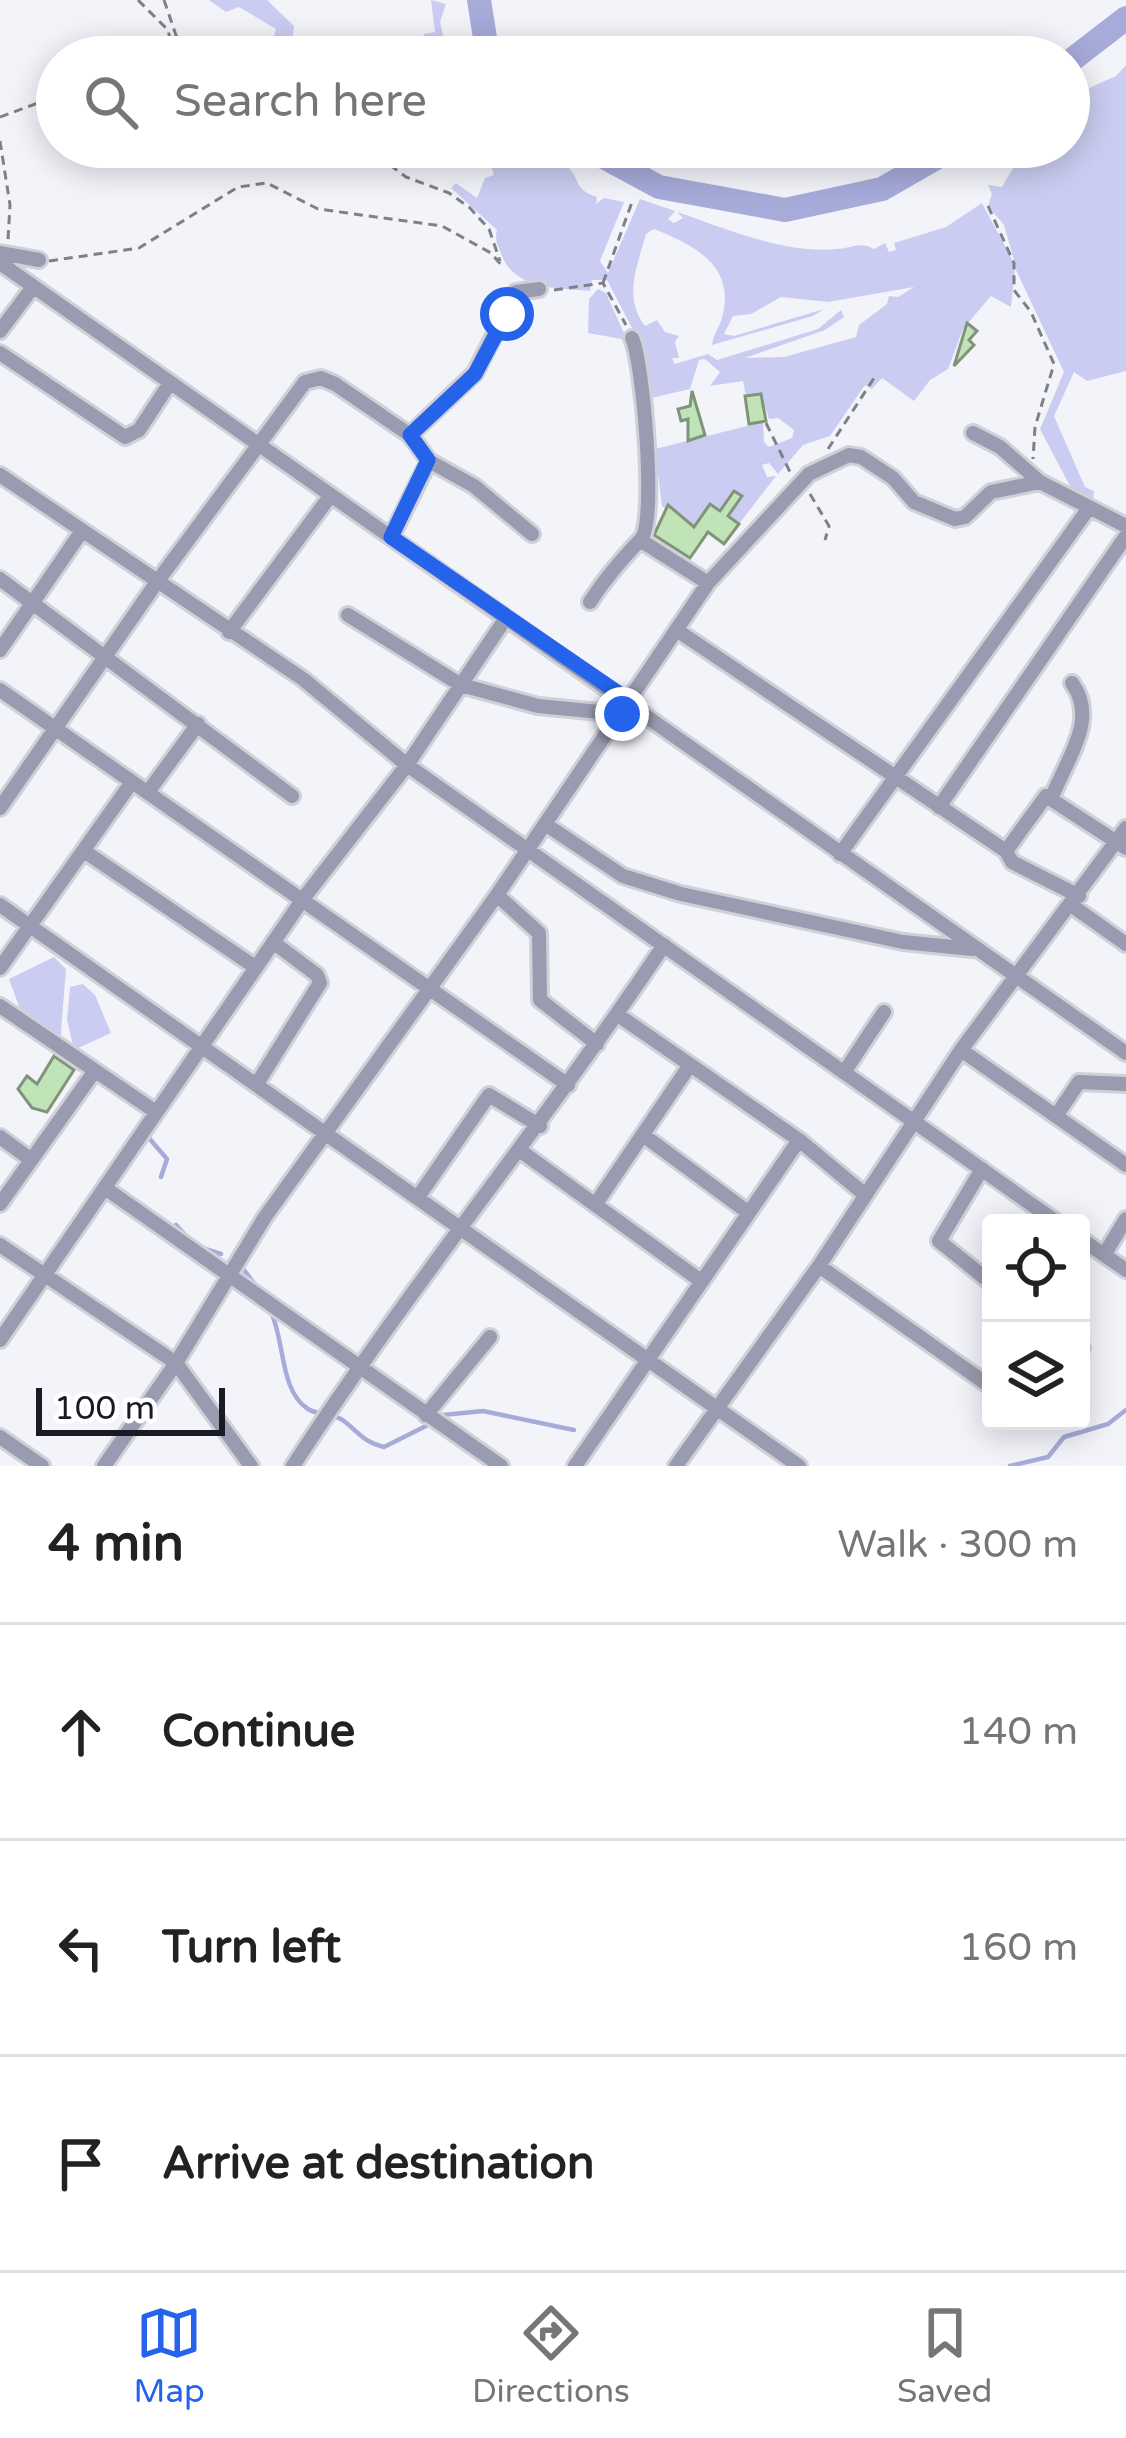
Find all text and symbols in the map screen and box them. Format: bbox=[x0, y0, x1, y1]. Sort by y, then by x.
search box bbox=[36, 36, 1090, 168]
icon: search bbox=[78, 69, 144, 135]
text: Search here bbox=[174, 75, 427, 129]
route start bbox=[480, 287, 534, 341]
route end bbox=[595, 687, 649, 741]
map controls bbox=[982, 1214, 1090, 1430]
button: locate bbox=[982, 1214, 1090, 1322]
button: layers bbox=[982, 1322, 1090, 1430]
scale bar bbox=[36, 1382, 225, 1435]
text: 100 m bbox=[54, 1389, 155, 1428]
text: 4 min bbox=[48, 1513, 184, 1575]
text: Walk · 300 m bbox=[837, 1521, 1078, 1568]
icon: ahead bbox=[48, 1699, 114, 1765]
text: Continue bbox=[162, 1705, 355, 1759]
text: 140 m bbox=[959, 1708, 1078, 1755]
icon: left bbox=[48, 1915, 114, 1981]
text: Turn left bbox=[162, 1921, 341, 1975]
text: 160 m bbox=[959, 1924, 1078, 1971]
icon: arrive bbox=[48, 2131, 114, 2197]
text: Arrive at destination bbox=[162, 2137, 594, 2191]
tab: Map bbox=[134, 2300, 205, 2411]
tab: Directions bbox=[472, 2300, 630, 2411]
tab: Saved bbox=[897, 2300, 992, 2411]

